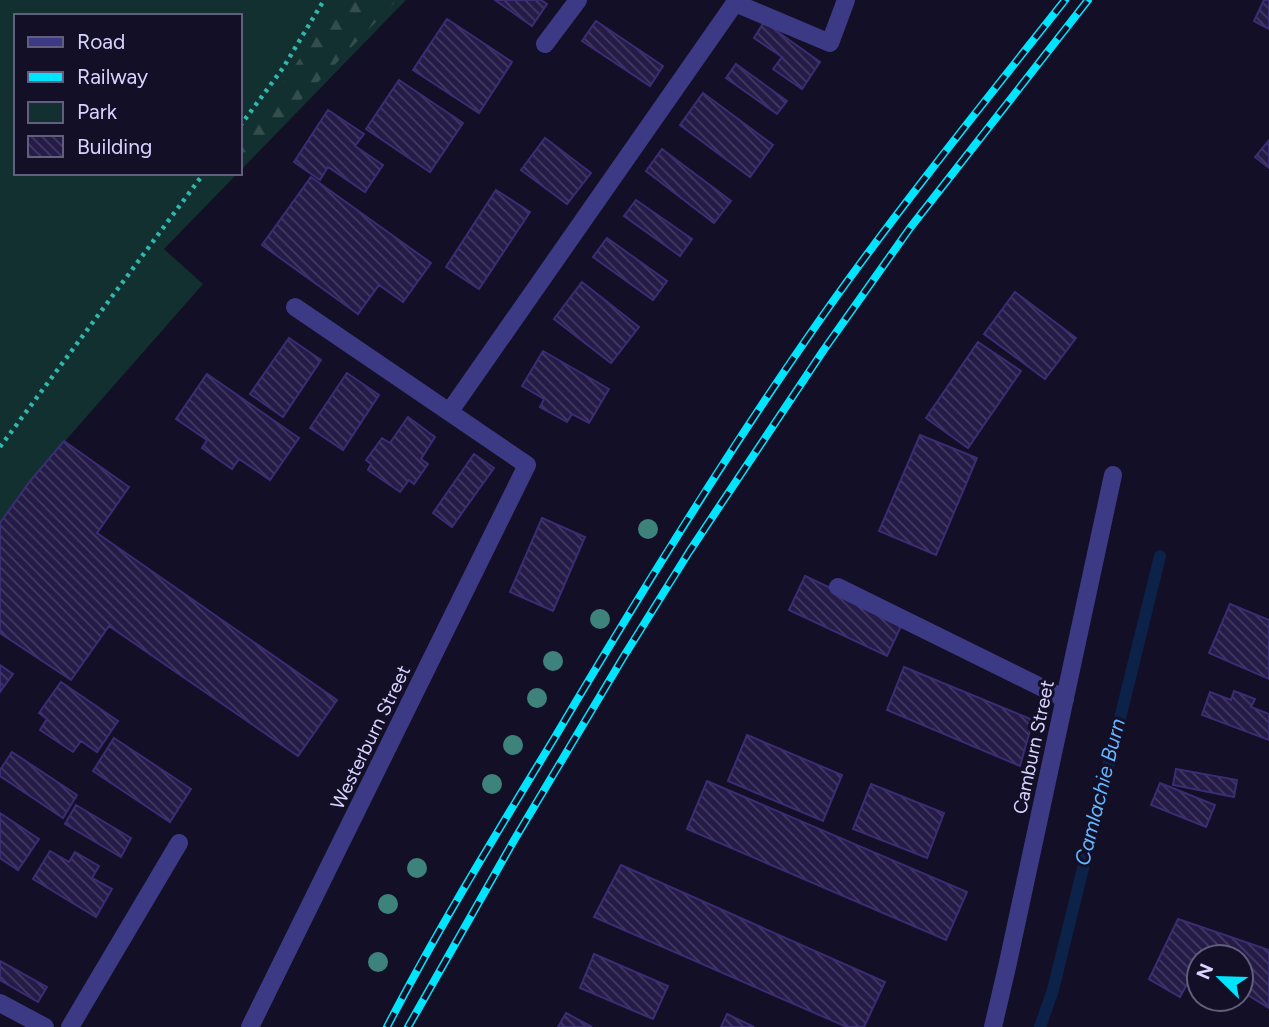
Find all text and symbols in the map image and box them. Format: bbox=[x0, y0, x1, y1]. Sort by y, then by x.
legend bbox=[14, 14, 242, 175]
text: Road bbox=[77, 29, 125, 54]
text: Railway bbox=[77, 64, 148, 89]
text: Park bbox=[77, 99, 118, 124]
text: Building bbox=[77, 134, 152, 159]
street label: Westerburn Street bbox=[326, 661, 415, 813]
street label: Camburn Street bbox=[1008, 678, 1059, 816]
water label: Camlachie Burn bbox=[1069, 716, 1130, 868]
north arrow bbox=[1185, 943, 1255, 1013]
text: N bbox=[1191, 960, 1218, 983]

